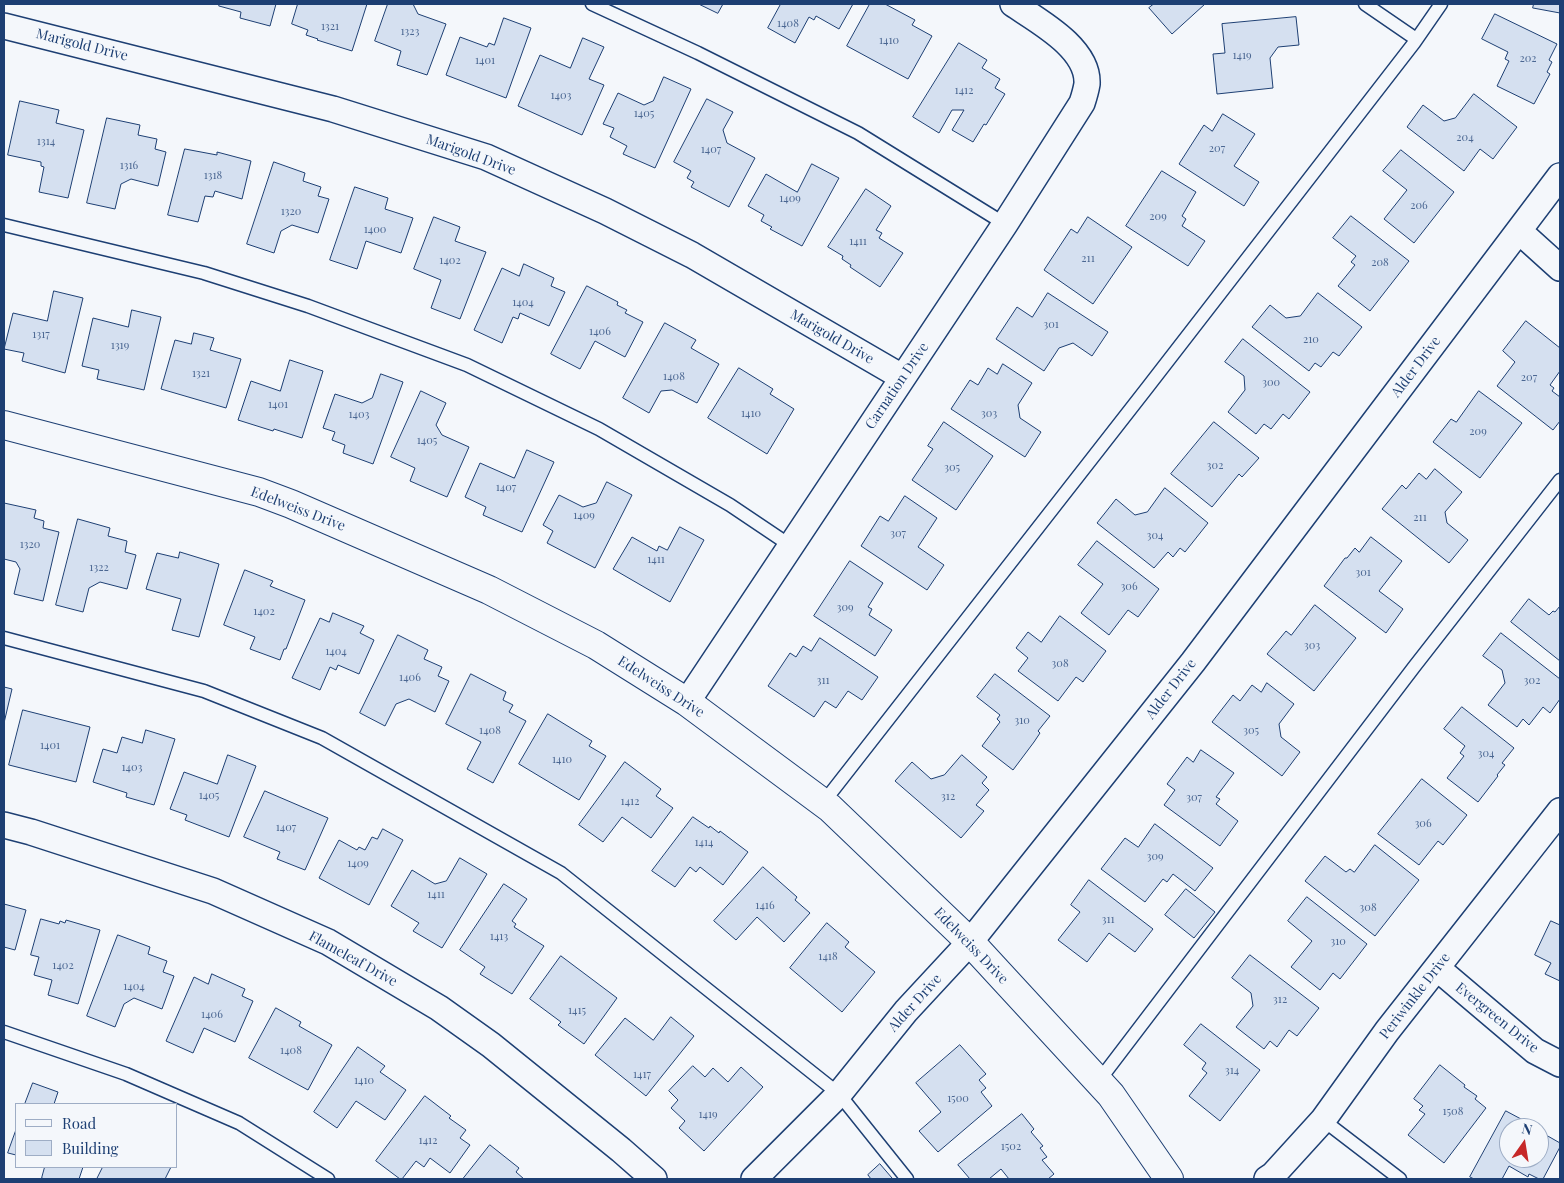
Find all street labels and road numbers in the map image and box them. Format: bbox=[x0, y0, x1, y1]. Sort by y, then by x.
street label: Marigold Drive bbox=[34, 25, 130, 65]
street label: Marigold Drive bbox=[424, 131, 518, 179]
street label: Marigold Drive bbox=[787, 306, 877, 368]
street label: Alder Drive bbox=[1388, 333, 1444, 401]
street label: Carnation Drive bbox=[862, 339, 932, 433]
street label: Edelweiss Drive bbox=[248, 483, 348, 535]
street label: Edelweiss Drive bbox=[615, 653, 707, 721]
street label: Alder Drive bbox=[1142, 656, 1200, 722]
street label: Edelweiss Drive bbox=[930, 904, 1012, 988]
street label: Flameleaf Drive bbox=[306, 928, 400, 990]
street label: Periwinkle Drive bbox=[1376, 950, 1454, 1042]
street label: Alder Drive bbox=[885, 971, 945, 1035]
street label: Evergreen Drive bbox=[1452, 979, 1542, 1057]

